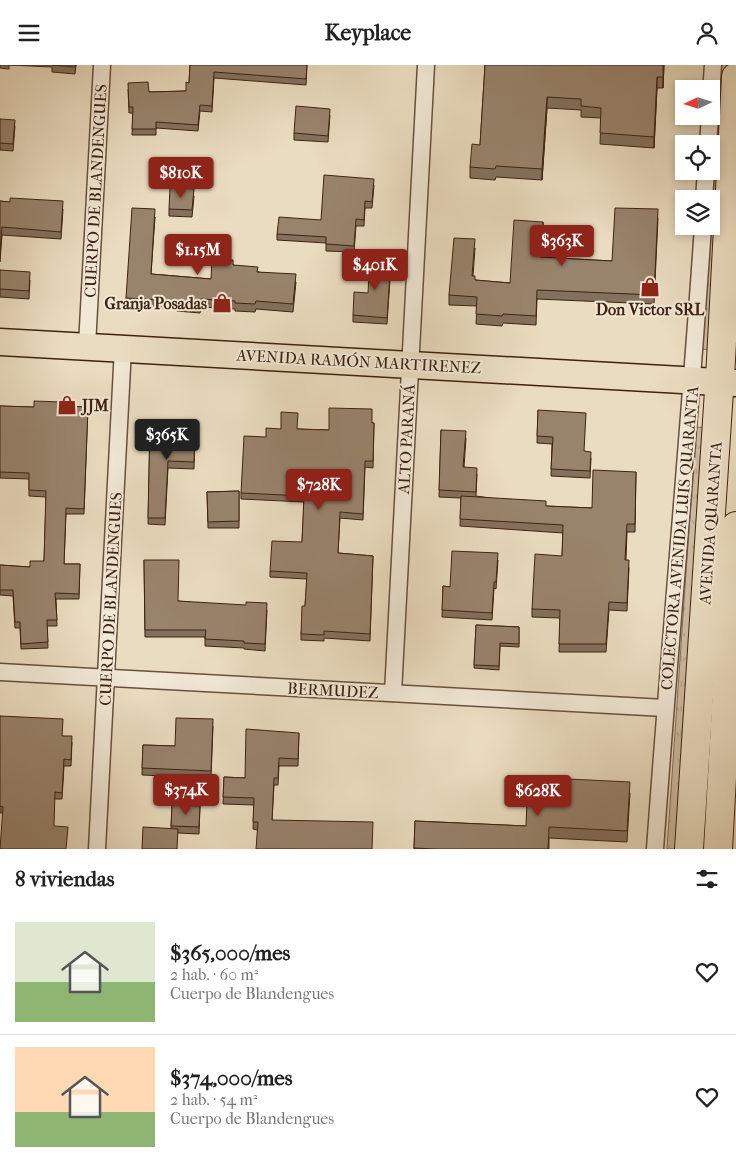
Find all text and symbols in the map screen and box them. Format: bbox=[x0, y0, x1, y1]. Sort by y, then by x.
icon: menu bbox=[15, 19, 43, 47]
icon: person bbox=[693, 19, 721, 47]
text: Keyplace bbox=[325, 20, 411, 46]
north arrow bbox=[675, 80, 720, 125]
map controls bbox=[675, 80, 720, 235]
street label: CUERPO DE BLANDENGUES bbox=[80, 84, 111, 298]
button: locate bbox=[675, 135, 720, 180]
pin: $810K bbox=[146, 157, 216, 199]
text: $810K bbox=[160, 163, 202, 182]
button: layers bbox=[675, 190, 720, 235]
pin: $363K bbox=[527, 225, 597, 267]
text: $363K bbox=[541, 231, 583, 250]
pin: $1.15M bbox=[157, 233, 239, 276]
text: $1.15M bbox=[176, 240, 220, 259]
pin: $401K bbox=[340, 249, 410, 291]
text: $401K bbox=[353, 255, 397, 274]
shop icon: Don Victor SRL bbox=[639, 276, 661, 298]
shop icon: Granja Posadas bbox=[211, 292, 233, 314]
place label: Granja Posadas bbox=[105, 294, 207, 313]
place label: Don Victor SRL bbox=[596, 300, 705, 319]
street label: AVENIDA RAMÓN MARTIRENEZ bbox=[235, 345, 482, 377]
street label: ALTO PARANÁ bbox=[393, 383, 419, 495]
street label: COLECTORA AVENIDA LUIS QUARANTA bbox=[657, 385, 702, 691]
shop icon: JJM bbox=[56, 394, 78, 416]
place label: JJM bbox=[80, 396, 109, 416]
pin: $365K bbox=[132, 419, 202, 461]
text: $365K bbox=[146, 425, 188, 444]
street label: AVENIDA QUARANTA bbox=[695, 440, 726, 606]
pin: $728K bbox=[284, 469, 354, 511]
text: $728K bbox=[297, 475, 341, 494]
street label: CUERPO DE BLANDENGUES bbox=[95, 492, 126, 706]
street label: BERMUDEZ bbox=[287, 679, 379, 702]
pin: $374K bbox=[151, 773, 221, 816]
pin: $628K bbox=[503, 775, 573, 817]
text: $374K bbox=[164, 780, 208, 799]
text: $628K bbox=[515, 781, 561, 800]
icon: filters bbox=[693, 865, 721, 893]
text: 8 viviendas bbox=[15, 867, 114, 891]
text: $365,000/mes bbox=[170, 941, 290, 965]
icon: home bbox=[55, 942, 115, 1002]
icon: heart bbox=[693, 958, 721, 986]
text: 2 hab. · 60 m² bbox=[170, 965, 258, 984]
text: Cuerpo de Blandengues bbox=[170, 984, 334, 1003]
text: $374,000/mes bbox=[170, 1066, 292, 1090]
icon: home bbox=[55, 1067, 115, 1127]
icon: heart bbox=[693, 1083, 721, 1111]
text: 2 hab. · 54 m² bbox=[170, 1090, 257, 1109]
text: Cuerpo de Blandengues bbox=[170, 1109, 334, 1128]

